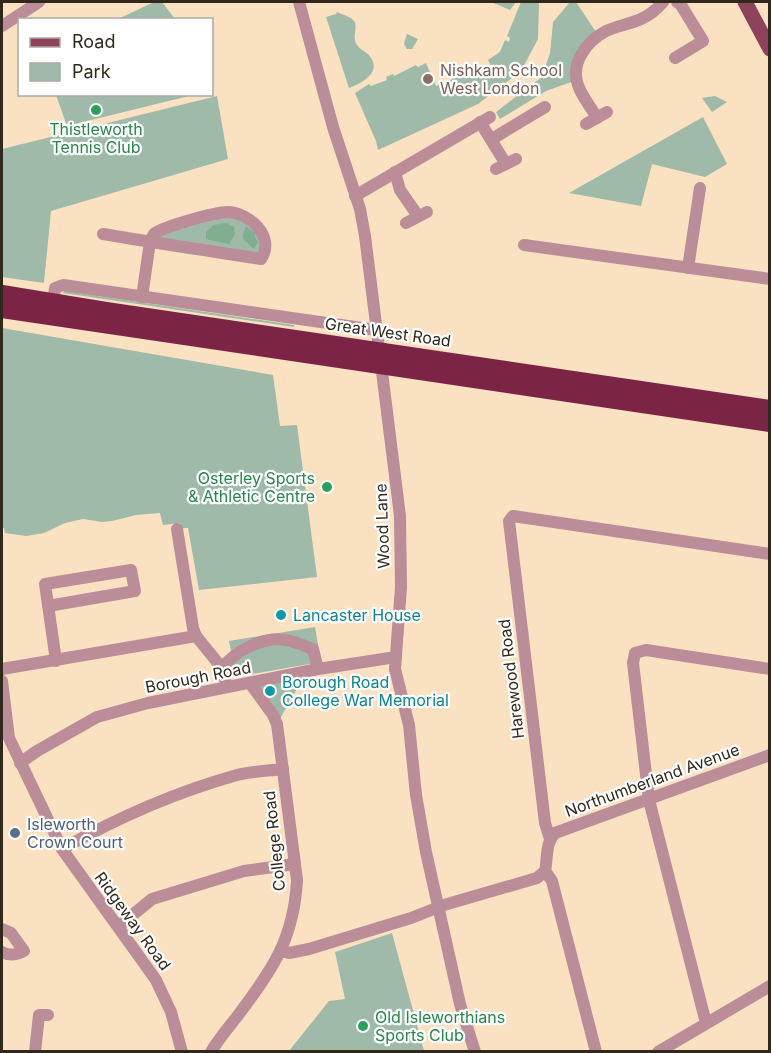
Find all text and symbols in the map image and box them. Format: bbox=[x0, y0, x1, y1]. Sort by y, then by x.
legend bbox=[18, 18, 213, 96]
text: Road bbox=[72, 31, 115, 52]
place label: Nishkam School West London bbox=[440, 60, 562, 98]
text: Park bbox=[72, 61, 111, 82]
marker: Nishkam School West London bbox=[421, 72, 435, 86]
marker: Thistleworth Tennis Club bbox=[89, 103, 103, 117]
place label: Thistleworth Tennis Club bbox=[49, 119, 143, 157]
street label: Great West Road bbox=[324, 313, 452, 351]
place label: Osterley Sports & Athletic Centre bbox=[188, 468, 315, 506]
marker: Osterley Sports & Athletic Centre bbox=[320, 480, 334, 494]
street label: Wood Lane bbox=[371, 483, 393, 569]
place label: Lancaster House bbox=[293, 605, 421, 625]
marker: Lancaster House bbox=[274, 608, 288, 622]
street label: Harewood Road bbox=[494, 618, 528, 740]
street label: Borough Road bbox=[143, 657, 253, 697]
place label: Borough Road College War Memorial bbox=[282, 672, 449, 710]
marker: Borough Road College War Memorial bbox=[263, 684, 277, 698]
street label: Northumberland Avenue bbox=[562, 739, 742, 821]
street label: College Road bbox=[259, 790, 289, 892]
place label: Isleworth Crown Court bbox=[27, 814, 123, 852]
marker: Isleworth Crown Court bbox=[8, 826, 22, 840]
street label: Ridgeway Road bbox=[91, 868, 175, 974]
place label: Old Isleworthians Sports Club bbox=[375, 1007, 505, 1045]
marker: Old Isleworthians Sports Club bbox=[356, 1019, 370, 1033]

